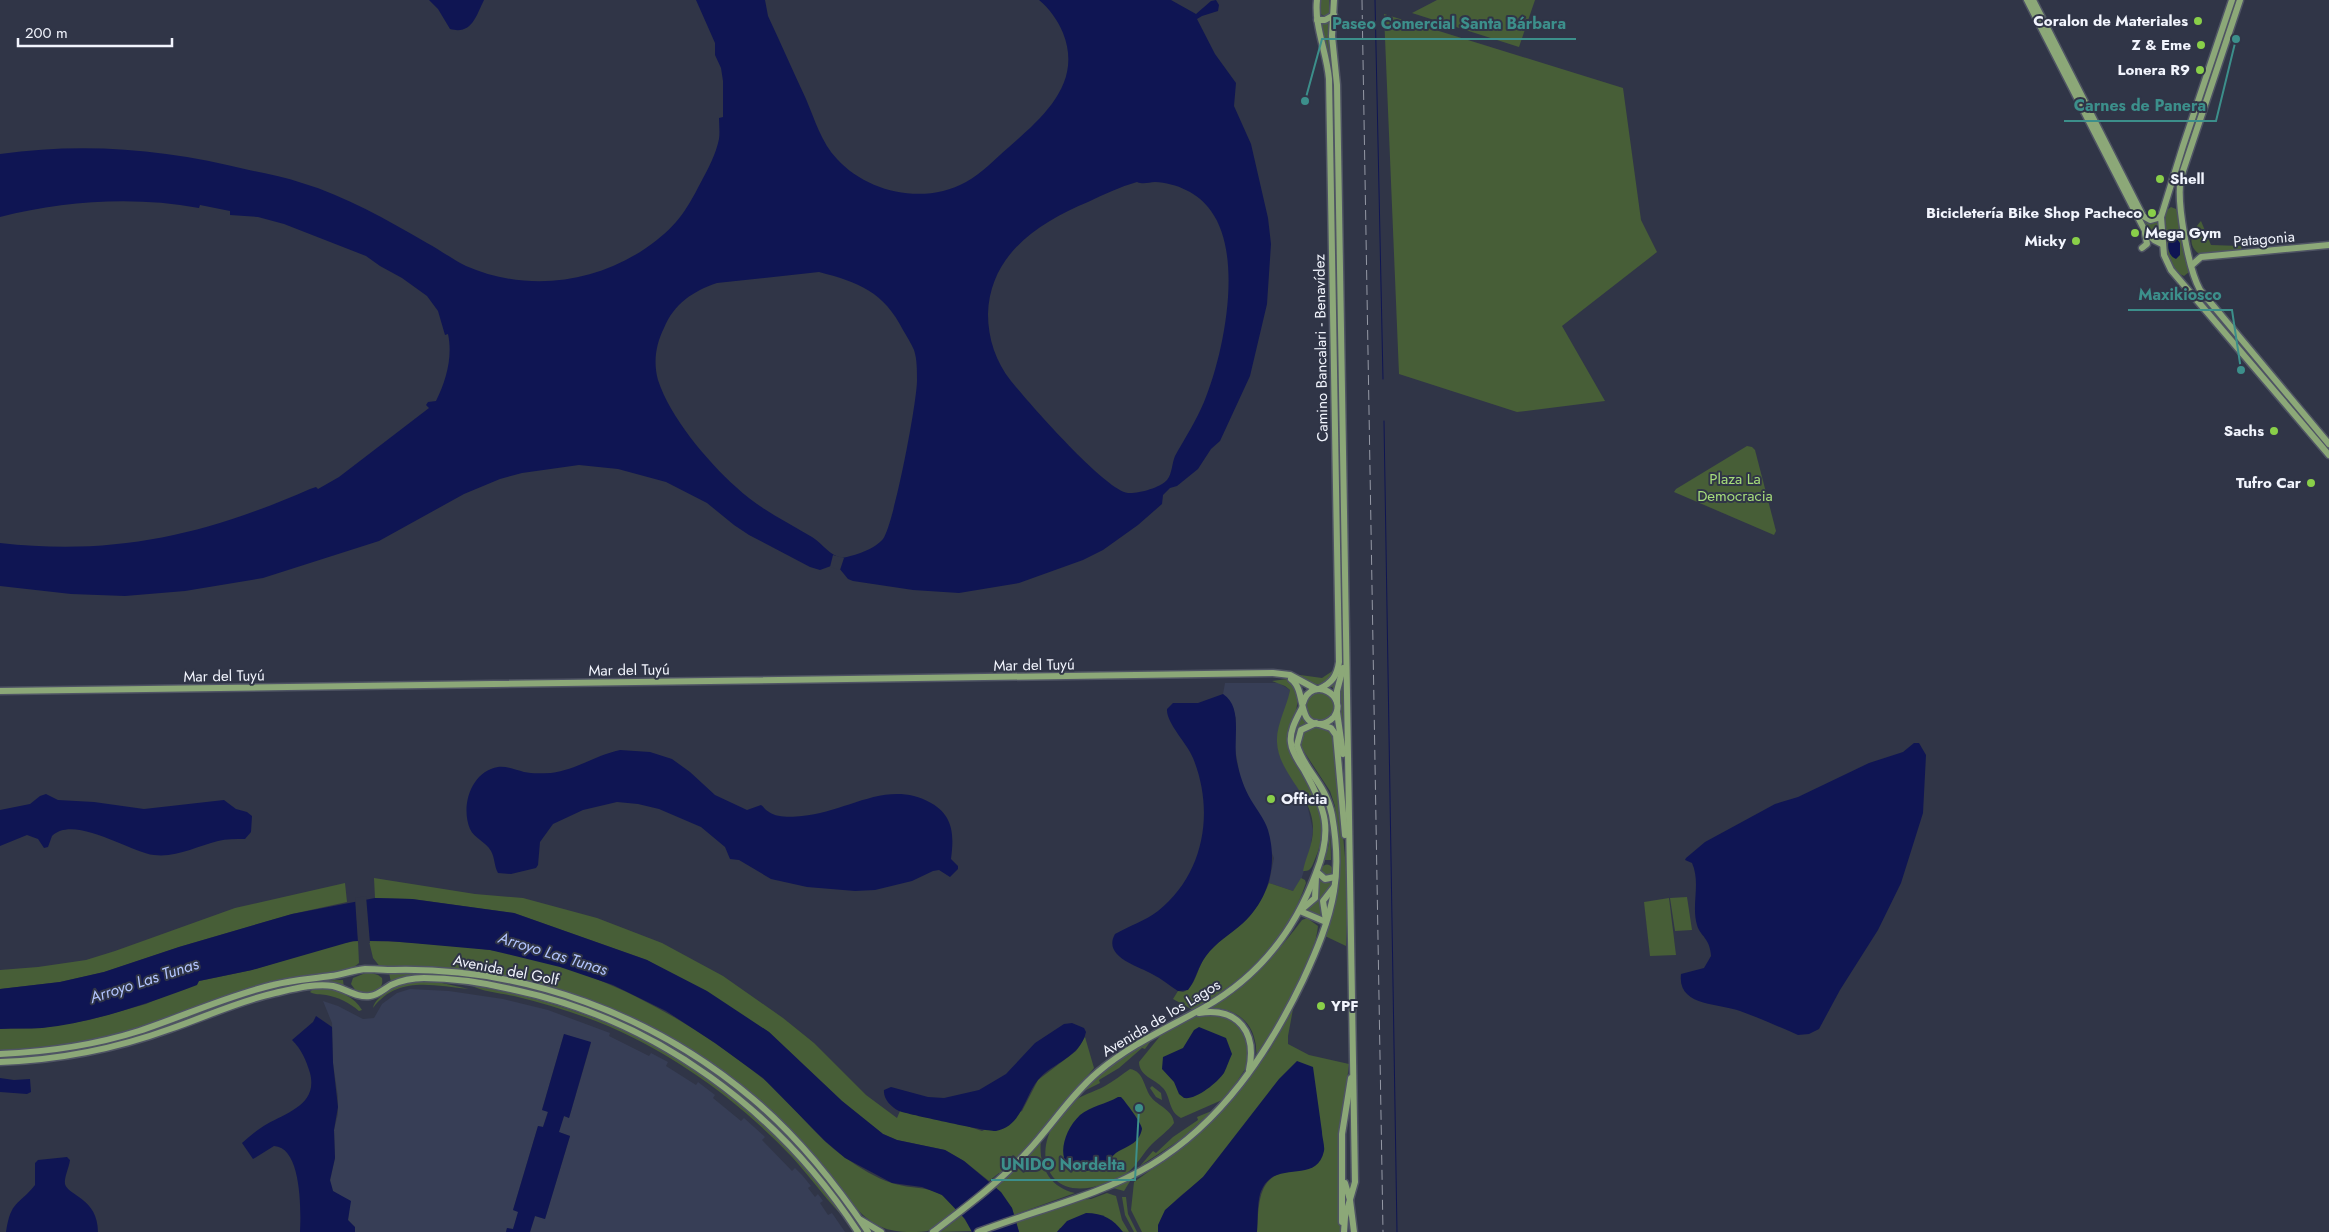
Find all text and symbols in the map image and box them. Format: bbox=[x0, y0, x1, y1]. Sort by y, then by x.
callout: Paseo Comercial Santa Bárbara bbox=[1322, 8, 1576, 39]
place label: Coralon de Materiales bbox=[2033, 10, 2188, 32]
text: Paseo Comercial Santa Bárbara bbox=[1332, 12, 1566, 35]
scale bar bbox=[18, 15, 171, 47]
marker: Coralon de Materiales bbox=[2192, 15, 2204, 27]
text: 200 m bbox=[25, 22, 68, 44]
place label: Z & Eme bbox=[2131, 34, 2191, 56]
marker: Z & Eme bbox=[2195, 39, 2207, 51]
place label: Lonera R9 bbox=[2118, 59, 2190, 81]
marker: Lonera R9 bbox=[2194, 64, 2206, 76]
callout: Carnes de Panera bbox=[2064, 90, 2216, 121]
text: Carnes de Panera bbox=[2074, 94, 2206, 117]
place label: Shell bbox=[2170, 168, 2205, 190]
marker: Shell bbox=[2154, 173, 2166, 185]
place label: Bicicletería Bike Shop Pacheco bbox=[1926, 202, 2142, 224]
marker: Bicicletería Bike Shop Pacheco bbox=[2146, 207, 2158, 219]
place label: Mega Gym bbox=[2145, 222, 2221, 244]
street label: Patagonia bbox=[2232, 225, 2296, 253]
marker: Mega Gym bbox=[2129, 227, 2141, 239]
place label: Micky bbox=[2024, 230, 2066, 252]
marker: Micky bbox=[2070, 235, 2082, 247]
street label: Camino Bancalari - Benavídez bbox=[1308, 254, 1334, 442]
callout: Maxikiosco bbox=[2128, 279, 2232, 310]
text: Maxikiosco bbox=[2138, 283, 2222, 306]
place label: Sachs bbox=[2224, 420, 2264, 442]
marker: Sachs bbox=[2268, 425, 2280, 437]
park label: Plaza La Democracia bbox=[1697, 468, 1773, 507]
place label: Tufro Car bbox=[2236, 472, 2302, 494]
marker: Tufro Car bbox=[2305, 477, 2317, 489]
street label: Mar del Tuyú bbox=[993, 653, 1075, 677]
street label: Mar del Tuyú bbox=[588, 658, 670, 682]
street label: Mar del Tuyú bbox=[183, 664, 265, 688]
place label: Officia bbox=[1281, 788, 1327, 810]
marker: Officia bbox=[1265, 793, 1277, 805]
water label: Arroyo Las Tunas bbox=[494, 926, 611, 981]
street label: Avenida del Golf bbox=[451, 949, 561, 991]
water label: Arroyo Las Tunas bbox=[86, 952, 202, 1009]
street label: Avenida de los Lagos bbox=[1097, 974, 1225, 1062]
place label: YPF bbox=[1330, 995, 1359, 1017]
marker: YPF bbox=[1315, 1000, 1327, 1012]
callout: UNIDO Nordelta bbox=[991, 1149, 1135, 1180]
text: UNIDO Nordelta bbox=[1001, 1153, 1125, 1176]

